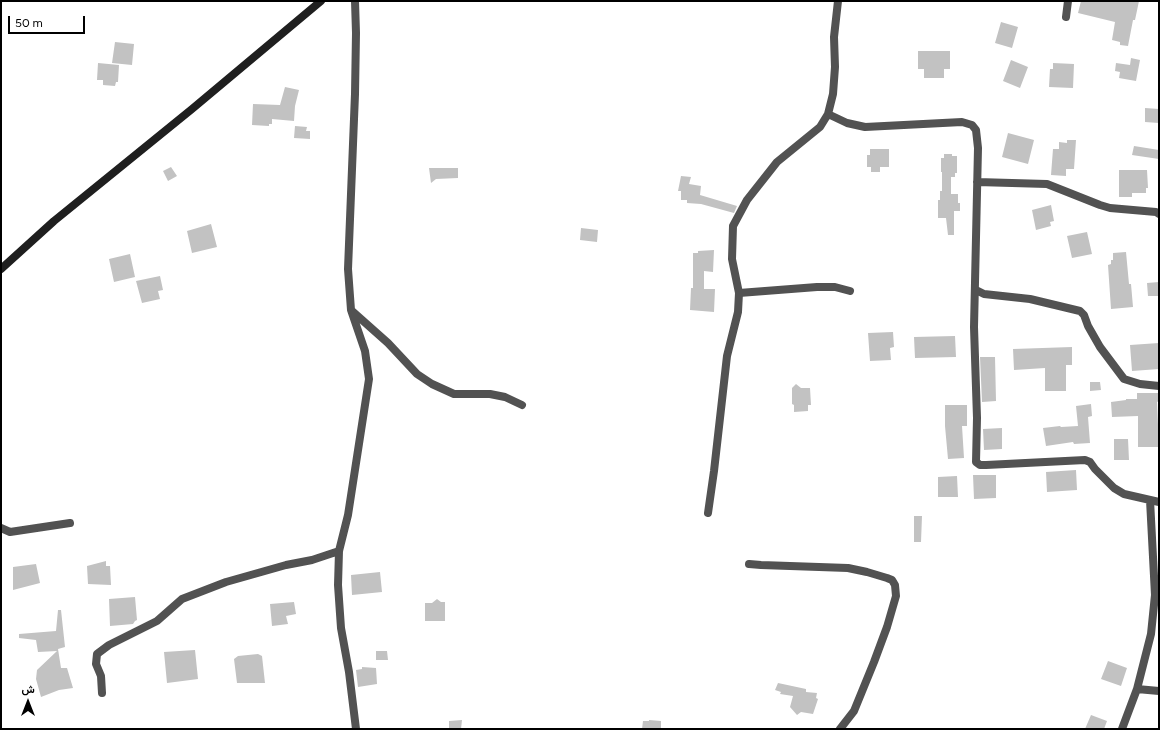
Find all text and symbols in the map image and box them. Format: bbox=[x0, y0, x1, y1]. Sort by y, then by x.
scale bar bbox=[10, 8, 87, 34]
text: 50 m bbox=[15, 16, 43, 30]
north arrow bbox=[8, 682, 48, 722]
text: ش bbox=[21, 683, 35, 696]

